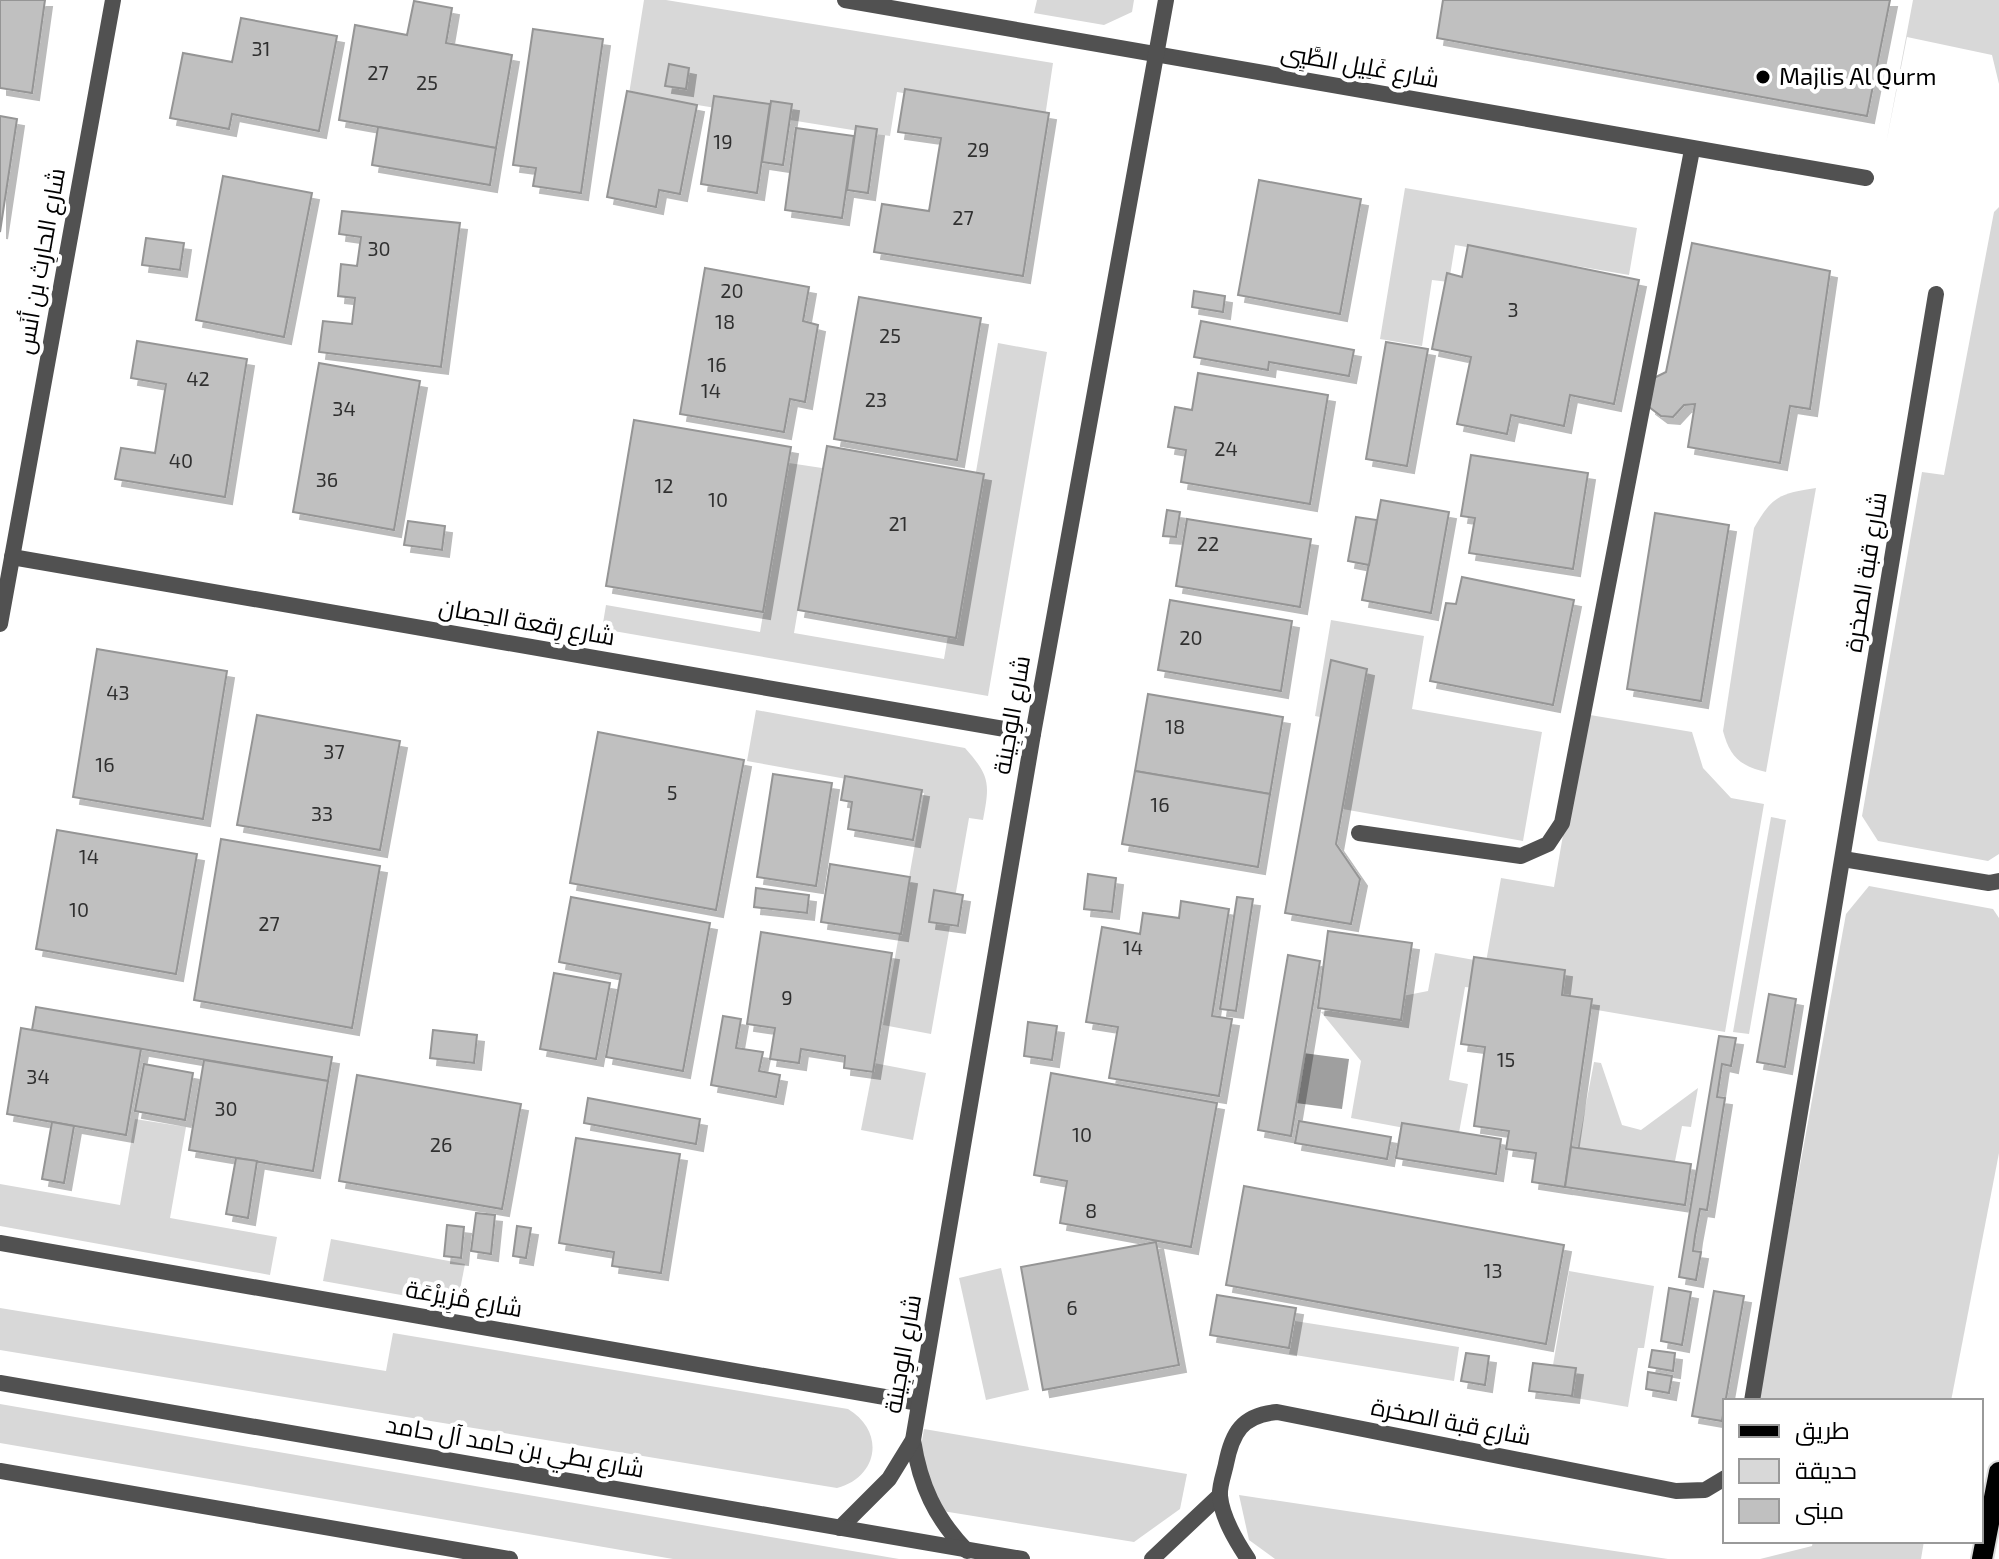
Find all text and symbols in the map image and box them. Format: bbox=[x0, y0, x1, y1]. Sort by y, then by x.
house number: 31 bbox=[251, 36, 271, 60]
street label: شارع غَلِيل الطَّيِي bbox=[1278, 36, 1442, 96]
house number: 27 bbox=[367, 60, 389, 84]
place label: Majlis Al Qurm bbox=[1779, 61, 1936, 90]
marker: Majlis Al Qurm bbox=[1754, 68, 1772, 86]
house number: 25 bbox=[416, 70, 438, 94]
house number: 19 bbox=[713, 129, 733, 153]
house number: 29 bbox=[967, 137, 989, 161]
street label: شارع الحارِث بن أنَس bbox=[9, 165, 73, 357]
house number: 27 bbox=[952, 205, 974, 229]
house number: 30 bbox=[367, 236, 391, 260]
house number: 20 bbox=[720, 278, 744, 302]
house number: 3 bbox=[1507, 297, 1519, 321]
house number: 18 bbox=[715, 309, 735, 333]
house number: 25 bbox=[879, 323, 901, 347]
house number: 16 bbox=[707, 352, 727, 376]
house number: 42 bbox=[186, 366, 210, 390]
house number: 14 bbox=[701, 378, 721, 402]
house number: 23 bbox=[865, 387, 887, 411]
house number: 34 bbox=[332, 396, 356, 420]
house number: 24 bbox=[1214, 436, 1238, 460]
house number: 40 bbox=[169, 448, 193, 472]
house number: 36 bbox=[316, 467, 338, 491]
house number: 12 bbox=[654, 473, 674, 497]
house number: 10 bbox=[708, 487, 728, 511]
street label: شارع قبة الصخرة bbox=[1838, 490, 1894, 654]
house number: 21 bbox=[888, 511, 908, 535]
house number: 22 bbox=[1197, 531, 1219, 555]
street label: شارع رِقعة الحِصان bbox=[436, 591, 618, 653]
house number: 20 bbox=[1179, 625, 1203, 649]
street label: شارع الوِجِينة bbox=[986, 653, 1039, 777]
house number: 43 bbox=[106, 680, 130, 704]
house number: 18 bbox=[1165, 714, 1185, 738]
house number: 37 bbox=[323, 739, 345, 763]
house number: 16 bbox=[95, 752, 115, 776]
house number: 5 bbox=[667, 780, 677, 804]
house number: 16 bbox=[1150, 792, 1170, 816]
house number: 33 bbox=[311, 801, 333, 825]
house number: 14 bbox=[79, 844, 99, 868]
house number: 10 bbox=[69, 897, 89, 921]
house number: 27 bbox=[258, 911, 280, 935]
house number: 14 bbox=[1123, 935, 1143, 959]
house number: 9 bbox=[781, 985, 793, 1009]
house number: 15 bbox=[1497, 1047, 1515, 1071]
house number: 34 bbox=[26, 1064, 50, 1088]
house number: 30 bbox=[214, 1096, 238, 1120]
house number: 10 bbox=[1072, 1122, 1092, 1146]
house number: 26 bbox=[430, 1132, 452, 1156]
house number: 8 bbox=[1085, 1198, 1097, 1222]
house number: 13 bbox=[1483, 1258, 1503, 1282]
street label: شارع مْزِيرْعَة bbox=[403, 1273, 525, 1325]
street label: شارع الوِجِينة bbox=[877, 1292, 930, 1416]
house number: 6 bbox=[1066, 1295, 1078, 1319]
street label: شارع قبة الصخرة bbox=[1368, 1391, 1534, 1453]
legend bbox=[1723, 1399, 1983, 1543]
street label: شارع بطي بن حامد آل حامد bbox=[383, 1409, 647, 1488]
text: طريق bbox=[1795, 1415, 1850, 1446]
text: حديقة bbox=[1795, 1455, 1857, 1484]
text: مبنى bbox=[1795, 1495, 1844, 1525]

